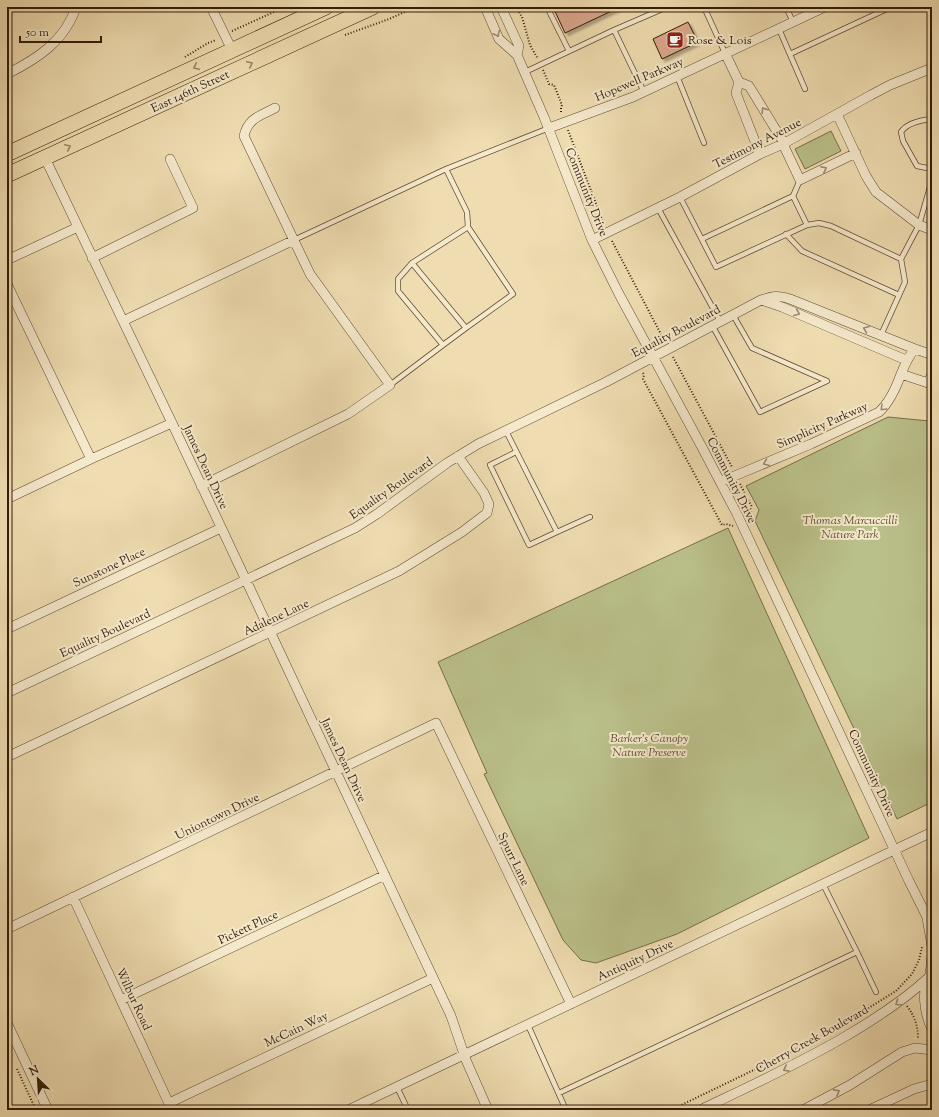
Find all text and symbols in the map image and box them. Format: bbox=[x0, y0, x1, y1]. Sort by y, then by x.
scale bar bbox=[20, 18, 101, 44]
text: 50 m bbox=[25, 24, 49, 42]
one-way arrow bbox=[493, 30, 500, 37]
cafe icon: Rose & Lois bbox=[665, 30, 685, 50]
place label: Rose & Lois bbox=[688, 32, 752, 50]
street label: Hopewell Parkway bbox=[592, 53, 686, 107]
one-way arrow bbox=[245, 61, 253, 69]
one-way arrow bbox=[193, 62, 200, 70]
street label: East 146th Street bbox=[148, 66, 233, 118]
one-way arrow bbox=[761, 107, 768, 114]
street label: Testimony Avenue bbox=[710, 114, 805, 174]
one-way arrow bbox=[64, 144, 71, 152]
street label: Community Drive bbox=[560, 145, 612, 240]
one-way arrow bbox=[820, 166, 828, 174]
street label: Equality Boulevard bbox=[629, 301, 724, 363]
one-way arrow bbox=[794, 309, 801, 317]
one-way arrow bbox=[862, 326, 869, 334]
street label: Simplicity Parkway bbox=[774, 398, 871, 454]
one-way arrow bbox=[880, 403, 888, 411]
street label: James Dean Drive bbox=[177, 422, 233, 513]
street label: Community Drive bbox=[702, 434, 761, 527]
street label: Equality Boulevard bbox=[346, 453, 437, 524]
one-way arrow bbox=[762, 459, 769, 467]
park label: Thomas Marcuccilli Nature Park bbox=[802, 512, 898, 544]
street label: Sunstone Place bbox=[70, 543, 149, 593]
street label: Adalene Lane bbox=[241, 595, 313, 641]
street label: Equality Boulevard bbox=[57, 605, 154, 663]
street label: James Dean Drive bbox=[315, 715, 371, 806]
street label: Community Drive bbox=[843, 727, 899, 820]
park label: Barker's Canopy Nature Preserve bbox=[610, 730, 688, 762]
street label: Uniontown Drive bbox=[172, 789, 263, 845]
street label: Spurr Lane bbox=[492, 830, 534, 890]
street label: Pickett Place bbox=[215, 906, 282, 950]
street label: Antiquity Drive bbox=[594, 935, 677, 987]
street label: Wilbur Road bbox=[111, 965, 155, 1034]
one-way arrow bbox=[895, 998, 902, 1006]
street label: Cherry Creek Boulevard bbox=[753, 1001, 872, 1078]
street label: McCain Way bbox=[262, 1007, 331, 1053]
north arrow bbox=[18, 1059, 58, 1099]
text: N bbox=[26, 1062, 42, 1080]
one-way arrow bbox=[783, 1064, 790, 1072]
one-way arrow bbox=[833, 1089, 840, 1096]

